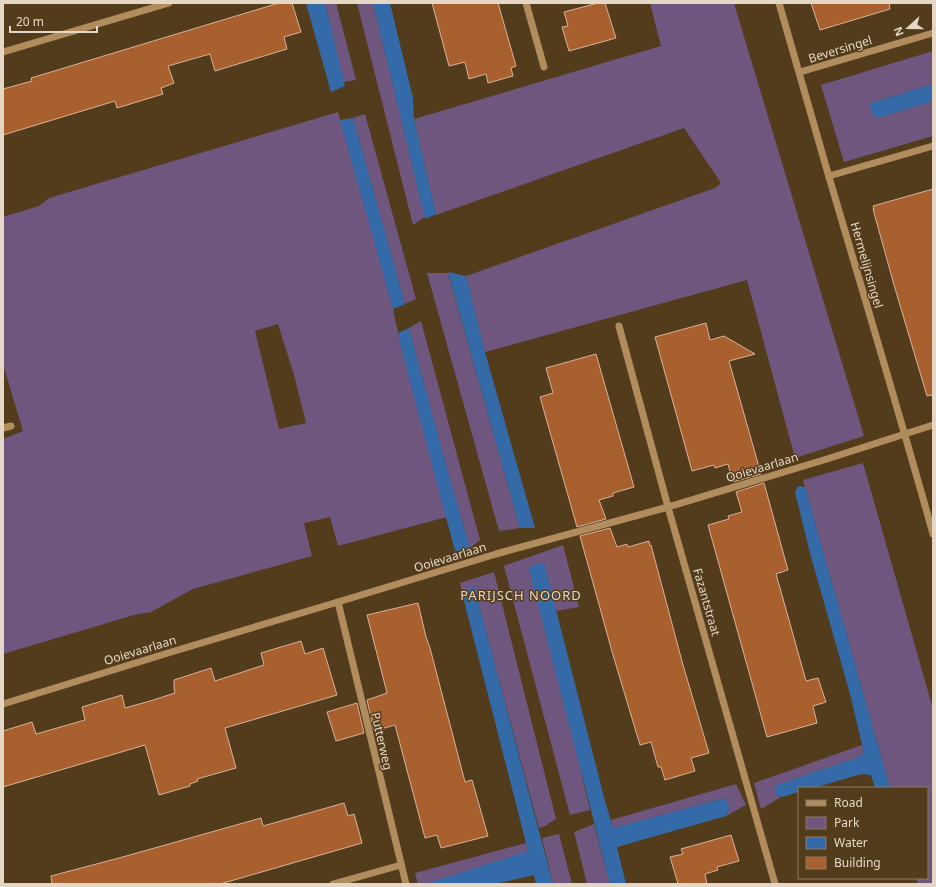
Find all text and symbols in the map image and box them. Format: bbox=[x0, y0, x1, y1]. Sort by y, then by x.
scale bar bbox=[10, 8, 97, 34]
north arrow bbox=[888, 8, 928, 48]
text: 20 m bbox=[16, 13, 44, 30]
text: N bbox=[890, 25, 907, 39]
street label: Beversingel bbox=[806, 31, 874, 67]
street label: Hermelijnsingel bbox=[847, 220, 887, 310]
street label: Ooievaarlaan bbox=[724, 448, 800, 486]
street label: Ooievaarlaan bbox=[412, 538, 488, 576]
street label: Fazantstraat bbox=[689, 566, 725, 638]
district label: PARIJSCH NOORD bbox=[460, 586, 582, 604]
street label: Ooievaarlaan bbox=[102, 631, 178, 669]
street label: Putterweg bbox=[367, 711, 397, 771]
legend bbox=[798, 787, 928, 879]
text: Road bbox=[834, 794, 863, 811]
text: Park bbox=[834, 814, 860, 831]
text: Water bbox=[834, 834, 868, 851]
text: Building bbox=[834, 854, 881, 871]

